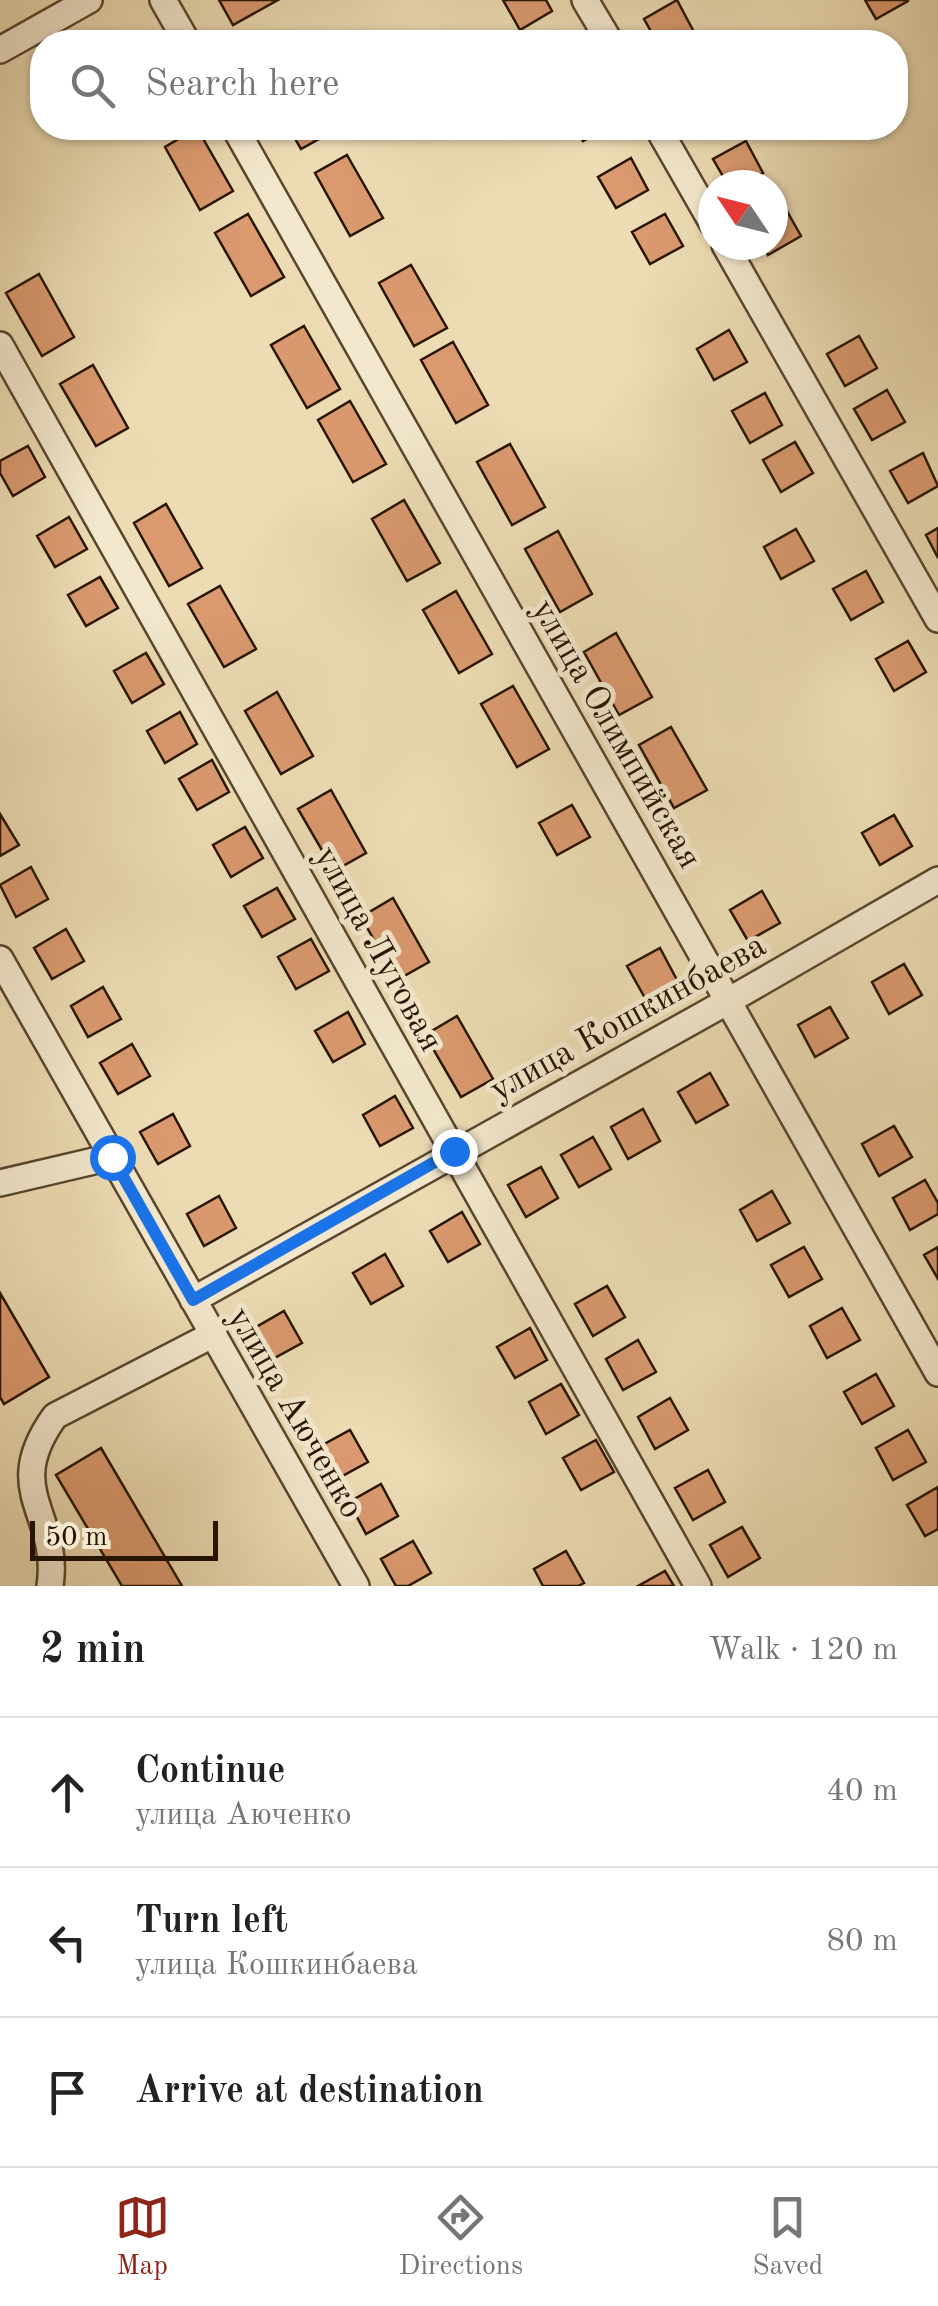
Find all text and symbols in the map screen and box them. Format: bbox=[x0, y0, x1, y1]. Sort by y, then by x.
search box bbox=[30, 30, 908, 140]
icon: search bbox=[65, 58, 120, 113]
text: Search here bbox=[145, 66, 340, 104]
north arrow bbox=[698, 170, 788, 260]
street label: улица Олимпийская bbox=[525, 594, 707, 875]
street label: улица Луговая bbox=[307, 841, 448, 1057]
street label: улица Кошкинбаева bbox=[484, 928, 772, 1108]
route end bbox=[432, 1129, 478, 1175]
route start bbox=[90, 1135, 136, 1181]
street label: улица Аюченко bbox=[220, 1302, 369, 1525]
scale bar bbox=[30, 1516, 218, 1560]
text: 50 m bbox=[45, 1524, 108, 1552]
text: 2 min bbox=[40, 1630, 146, 1672]
text: Walk · 120 m bbox=[708, 1635, 898, 1667]
text: Continue bbox=[135, 1753, 285, 1791]
icon: ahead bbox=[40, 1765, 95, 1820]
text: 40 m bbox=[827, 1776, 898, 1808]
text: улица Аюченко bbox=[135, 1800, 352, 1832]
text: Turn left bbox=[135, 1903, 288, 1941]
icon: left bbox=[40, 1915, 95, 1970]
text: 80 m bbox=[827, 1926, 898, 1958]
text: улица Кошкинбаева bbox=[135, 1950, 418, 1982]
icon: arrive bbox=[40, 2065, 95, 2120]
text: Arrive at destination bbox=[135, 2073, 484, 2111]
tab: Map bbox=[115, 2190, 170, 2285]
tab: Directions bbox=[399, 2190, 523, 2285]
tab: Saved bbox=[752, 2190, 823, 2285]

